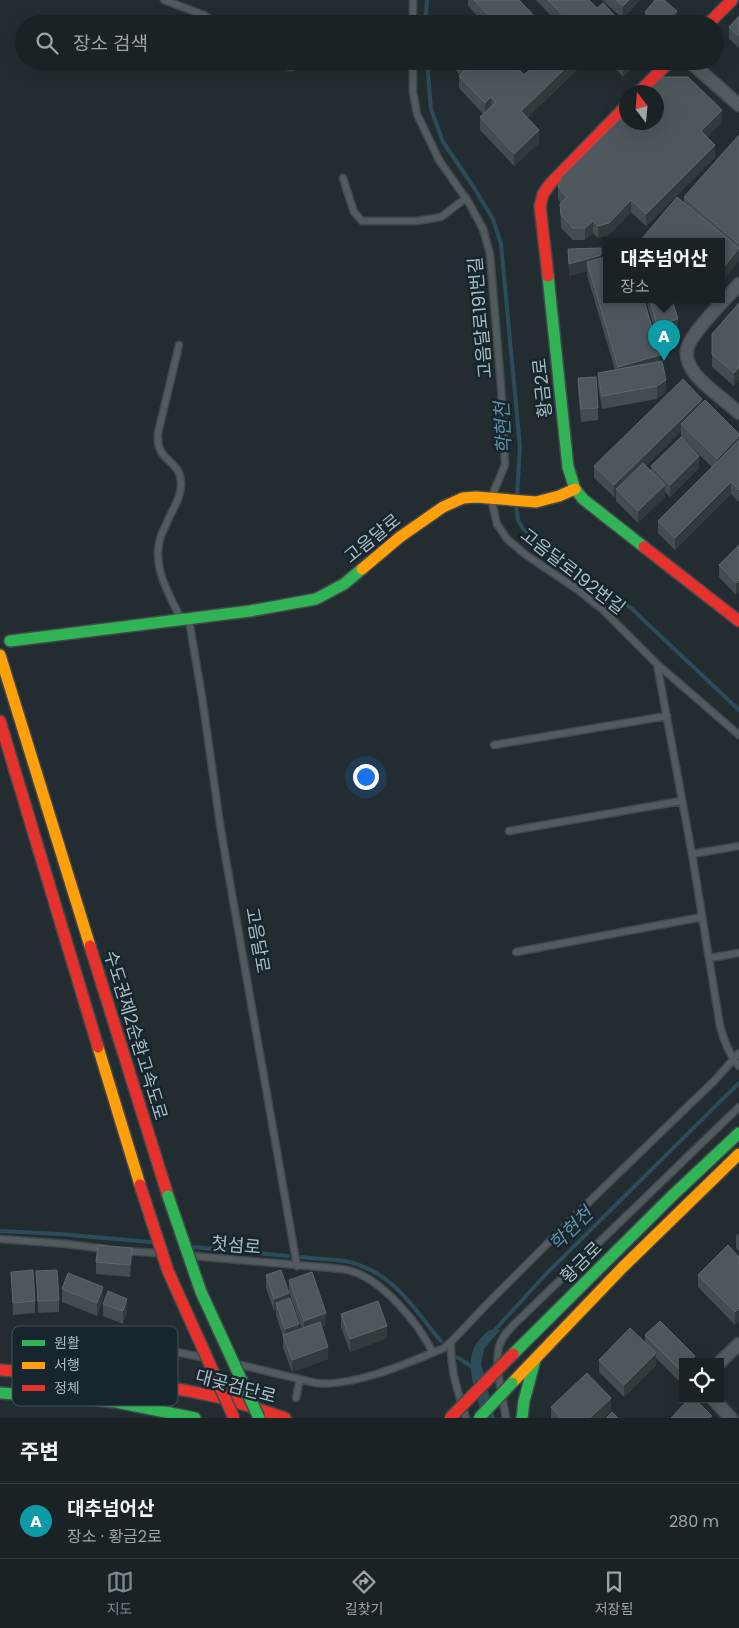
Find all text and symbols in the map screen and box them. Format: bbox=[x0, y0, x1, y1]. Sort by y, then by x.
search box bbox=[15, 15, 724, 70]
icon: search bbox=[33, 29, 61, 57]
text: 장소 검색 bbox=[73, 30, 148, 57]
north arrow bbox=[619, 85, 664, 130]
popup bbox=[603, 238, 725, 303]
text: 대추넘어산 bbox=[620, 245, 708, 272]
street label: 고음달로191번길 bbox=[462, 256, 498, 380]
text: 장소 bbox=[620, 275, 650, 298]
pin: A bbox=[648, 320, 680, 361]
street label: 황금2로 bbox=[526, 357, 558, 419]
water label: 학현천 bbox=[488, 400, 518, 455]
street label: 고음달로 bbox=[338, 507, 406, 569]
street label: 고음달로192번길 bbox=[515, 522, 631, 620]
your location bbox=[353, 764, 379, 790]
street label: 고음달로 bbox=[240, 905, 276, 975]
street label: 수도권제2순환고속도로 bbox=[98, 947, 174, 1123]
water label: 학현천 bbox=[543, 1200, 600, 1257]
street label: 첫섬로 bbox=[210, 1230, 262, 1260]
street label: 황금로 bbox=[555, 1236, 607, 1288]
legend bbox=[12, 1326, 178, 1406]
text: 원활 bbox=[54, 1333, 80, 1353]
text: 서행 bbox=[54, 1355, 80, 1375]
map controls bbox=[679, 1358, 724, 1403]
button: locate bbox=[679, 1358, 724, 1403]
street label: 대곶검단로 bbox=[193, 1363, 279, 1409]
text: 정체 bbox=[54, 1378, 80, 1398]
text: 주변 bbox=[20, 1437, 59, 1466]
text: 대추넘어산 bbox=[67, 1495, 154, 1522]
text: A bbox=[30, 1510, 42, 1533]
text: 280 m bbox=[669, 1510, 719, 1533]
text: 장소 · 황금2로 bbox=[67, 1525, 162, 1548]
tab: 지도 bbox=[106, 1568, 134, 1620]
tab: 길찾기 bbox=[345, 1568, 383, 1620]
tab: 저장됨 bbox=[595, 1568, 633, 1620]

